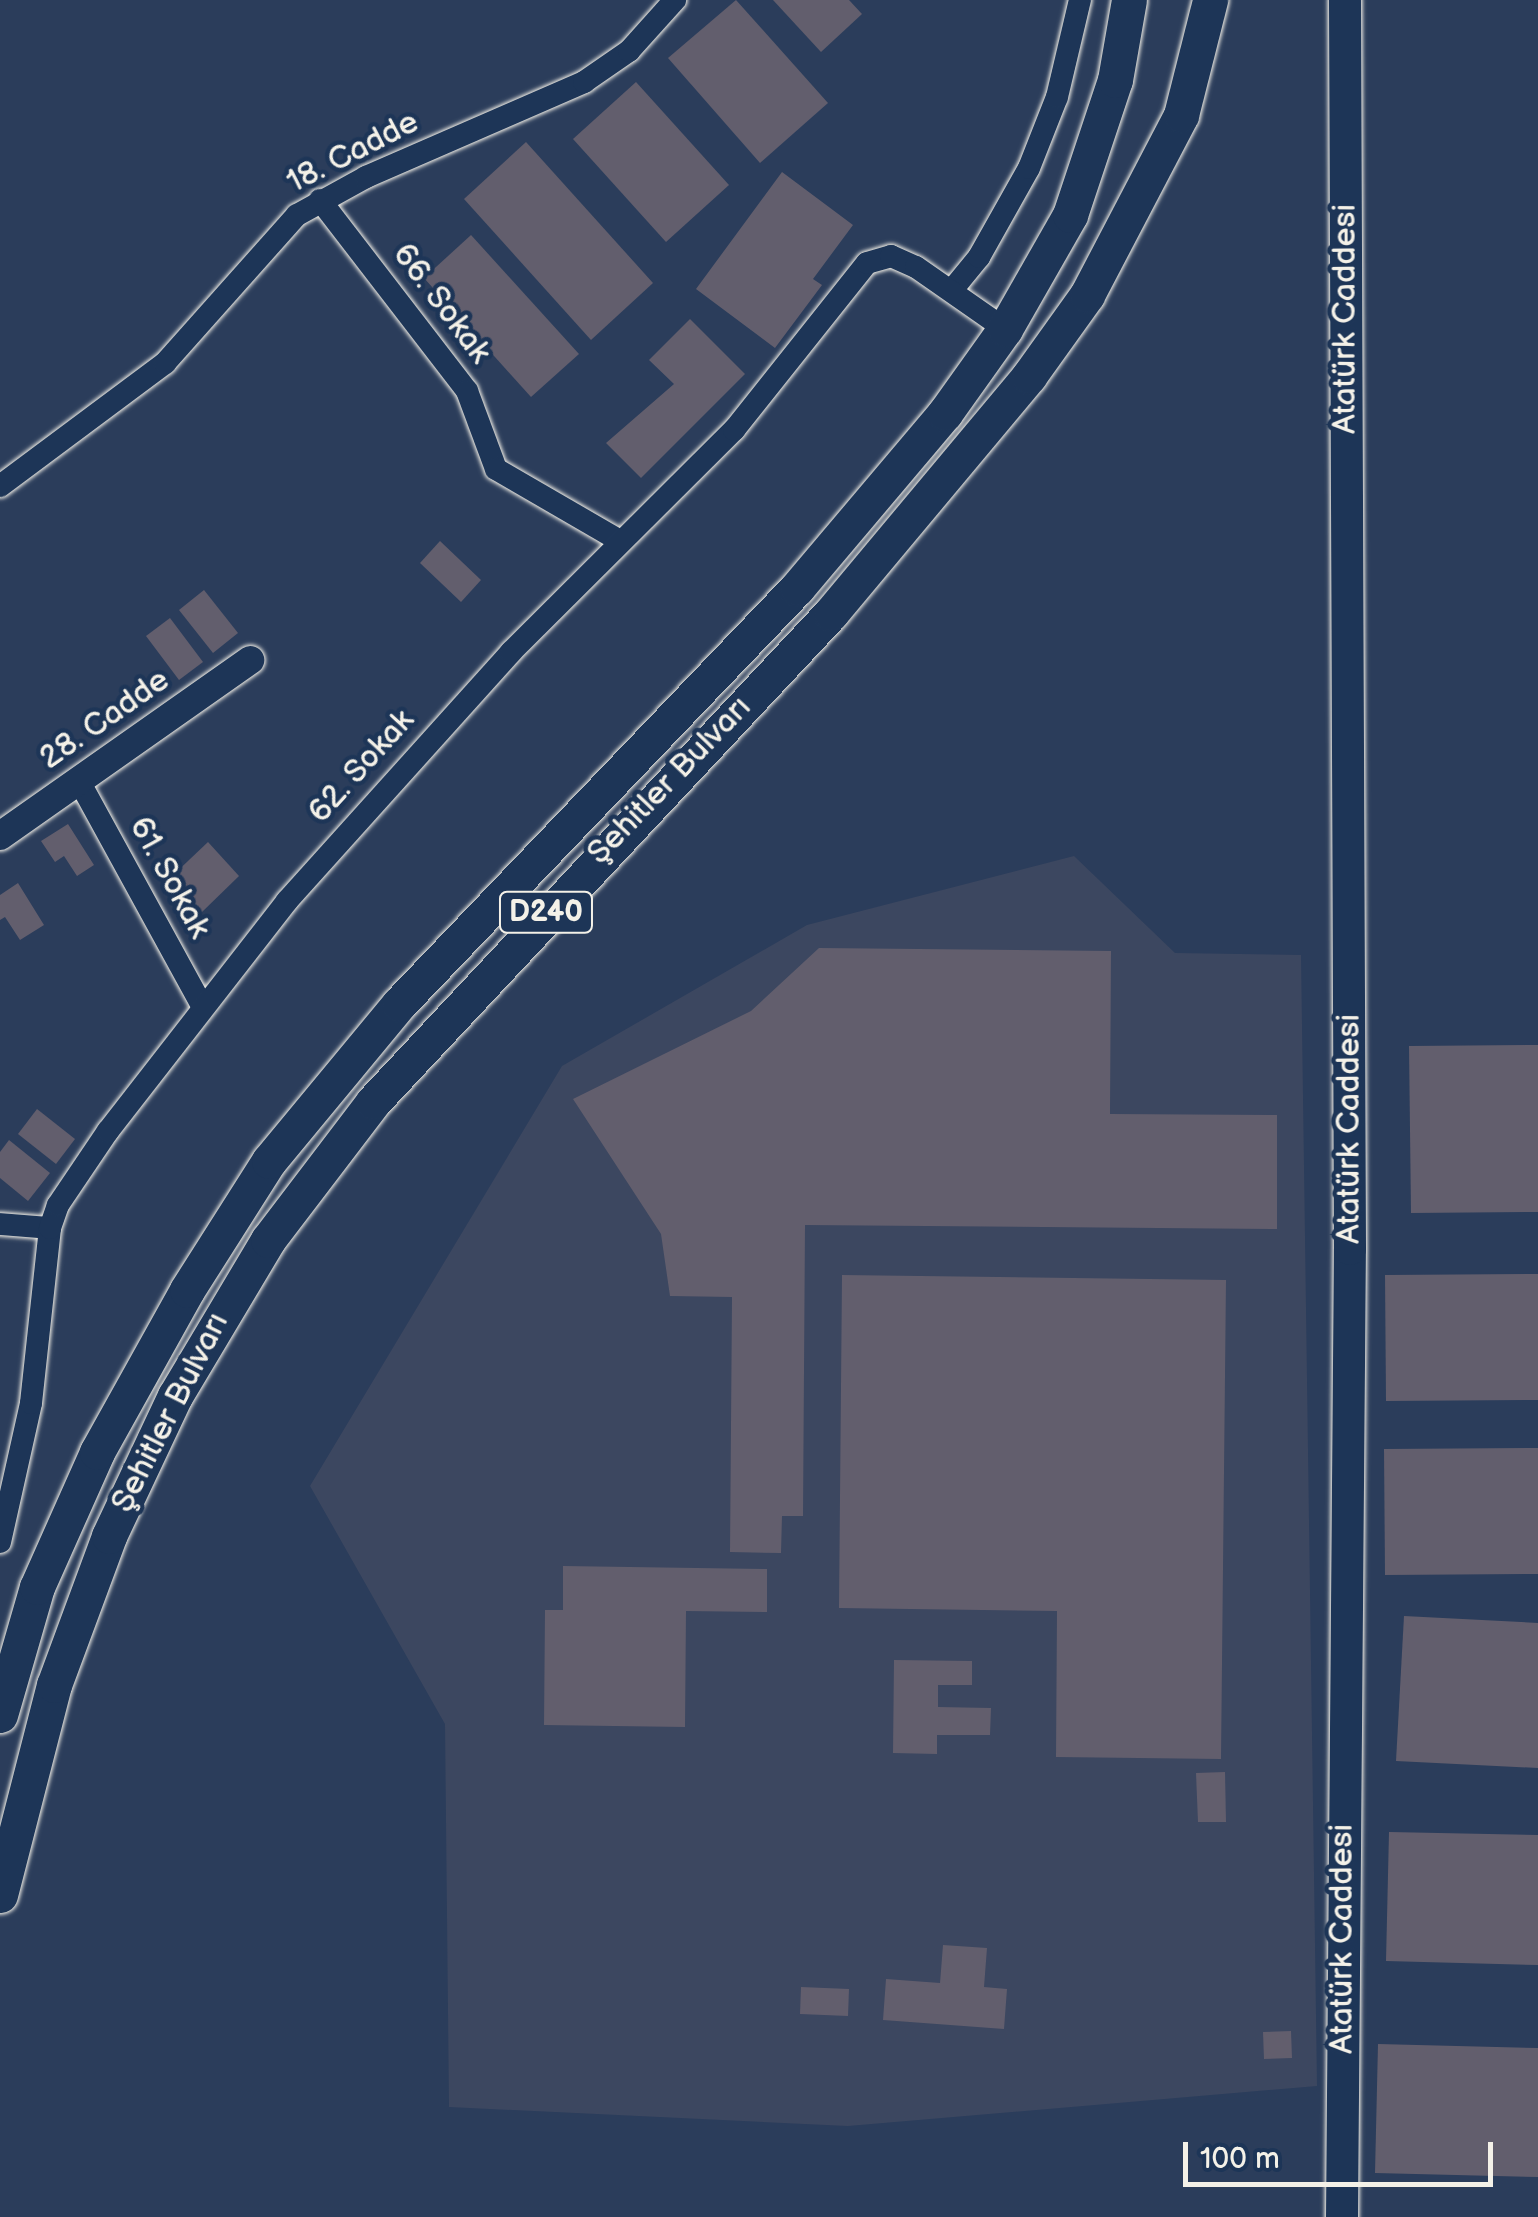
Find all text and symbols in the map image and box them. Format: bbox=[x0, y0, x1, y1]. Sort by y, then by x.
street label: 18. Cadde bbox=[281, 104, 425, 202]
street label: Atatürk Caddesi bbox=[1327, 204, 1365, 434]
street label: 66. Sokak bbox=[383, 236, 499, 372]
street label: 28. Cadde bbox=[33, 662, 177, 778]
street label: Şehitler Bulvarı bbox=[580, 689, 760, 873]
street label: 62. Sokak bbox=[301, 702, 423, 832]
street label: 61. Sokak bbox=[120, 810, 218, 946]
road number: D240 bbox=[498, 887, 594, 937]
street label: Atatürk Caddesi bbox=[1331, 1014, 1369, 1244]
street label: Şehitler Bulvarı bbox=[104, 1307, 238, 1519]
street label: Atatürk Caddesi bbox=[1324, 1824, 1362, 2054]
scale bar bbox=[1188, 2122, 1498, 2184]
text: 100 m bbox=[1200, 2141, 1280, 2177]

